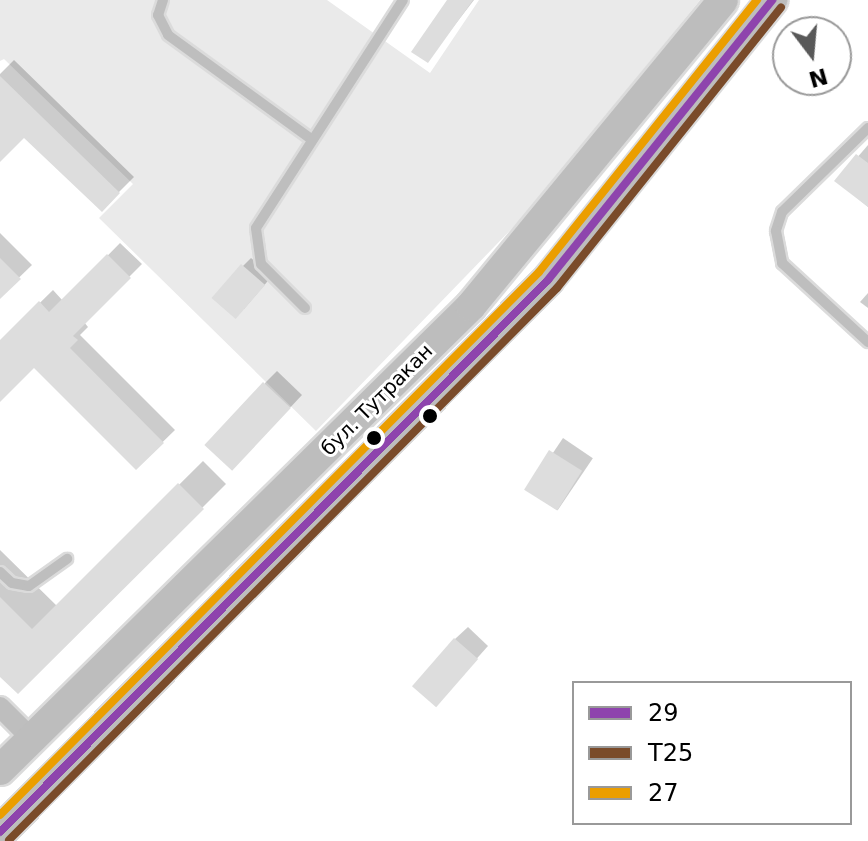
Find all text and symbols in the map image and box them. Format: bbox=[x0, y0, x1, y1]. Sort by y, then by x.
north arrow bbox=[772, 16, 852, 96]
text: N bbox=[806, 63, 831, 92]
street label: бул. Тутракан bbox=[316, 339, 438, 461]
unlabelled marker bbox=[422, 408, 438, 424]
unlabelled marker bbox=[366, 430, 382, 446]
legend bbox=[572, 681, 852, 825]
text: 29 bbox=[648, 699, 679, 727]
text: Т25 bbox=[648, 739, 693, 767]
text: 27 bbox=[648, 779, 679, 807]

